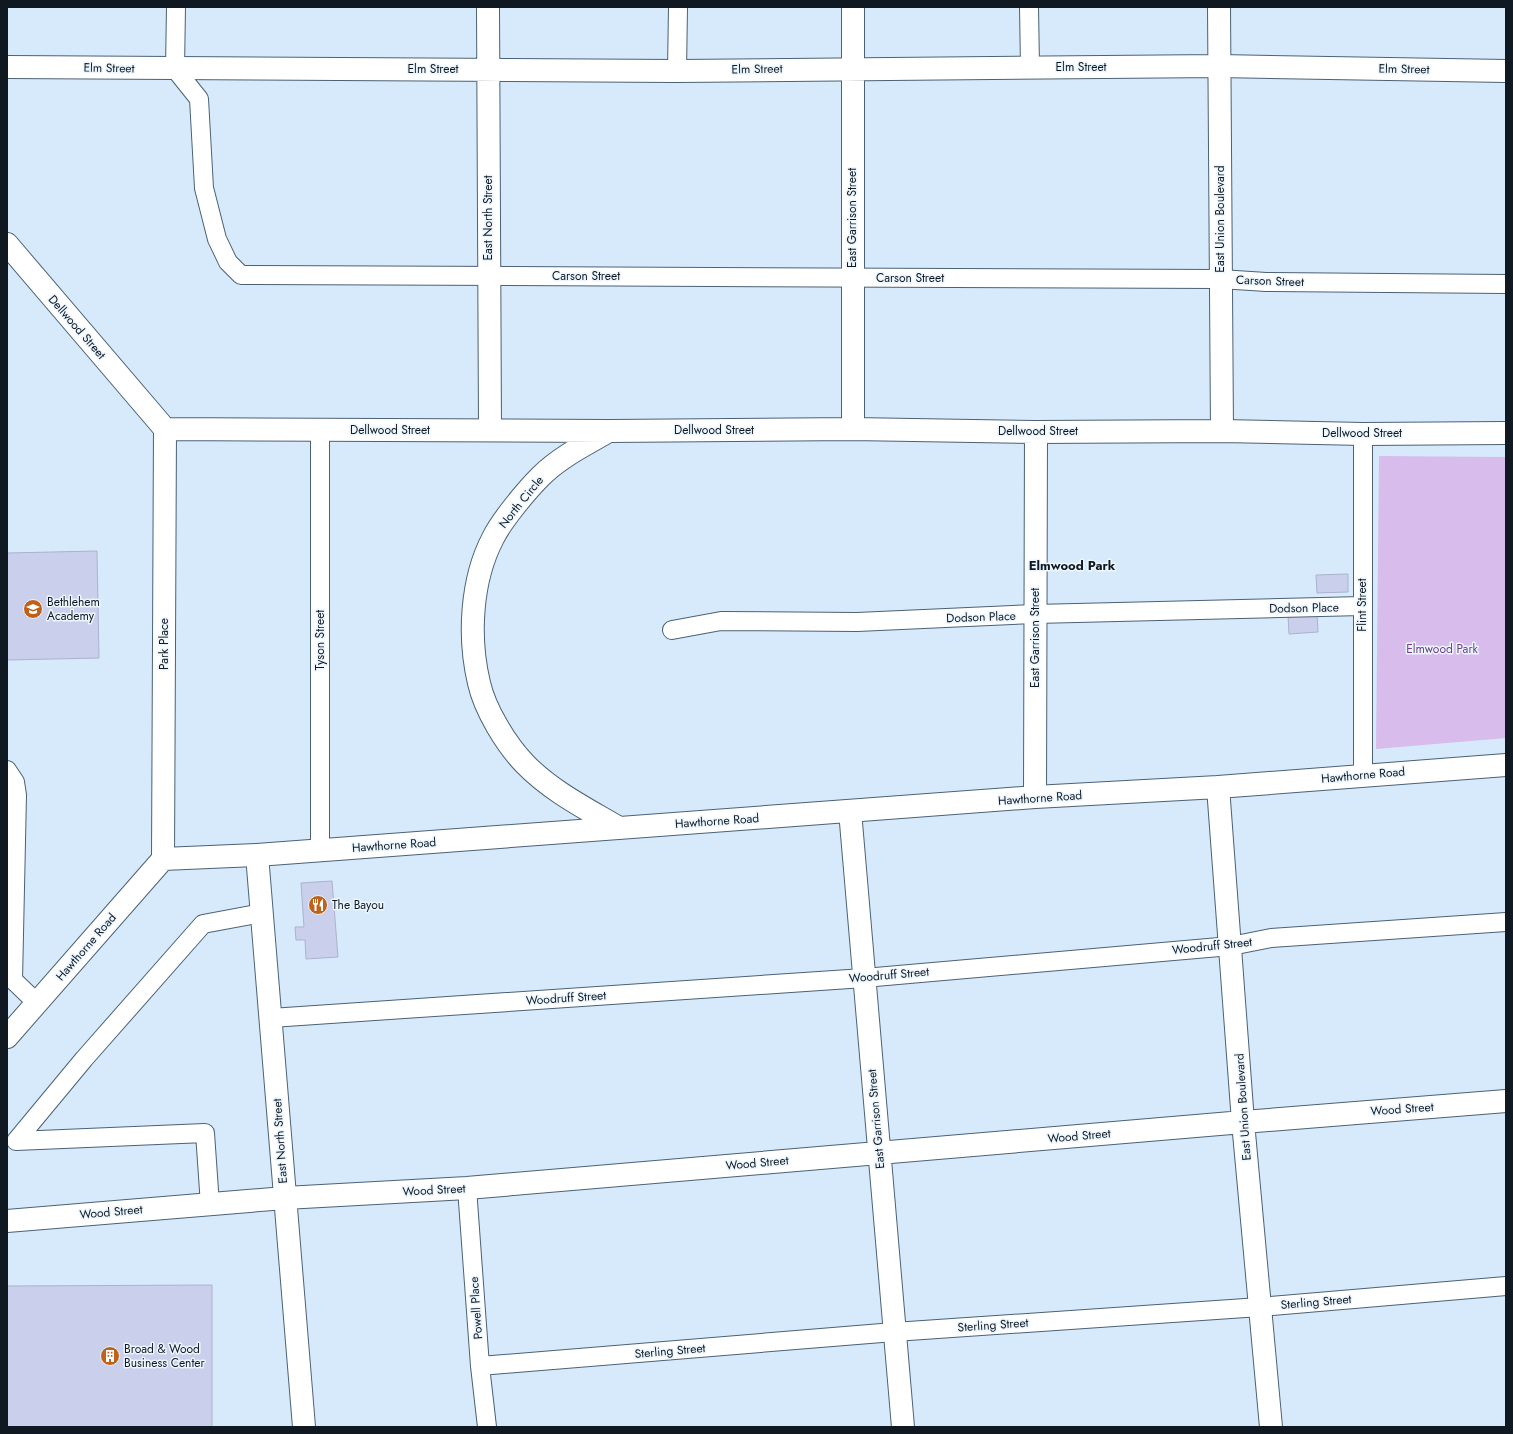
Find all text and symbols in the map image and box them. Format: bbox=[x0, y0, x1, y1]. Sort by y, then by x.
street label: Elm Street bbox=[1056, 58, 1107, 76]
street label: Elm Street bbox=[83, 59, 135, 77]
street label: Elm Street bbox=[408, 60, 459, 78]
street label: Elm Street bbox=[731, 60, 783, 78]
street label: Elm Street bbox=[1378, 60, 1430, 78]
street label: East Union Boulevard bbox=[1211, 165, 1229, 273]
street label: East Garrison Street bbox=[843, 168, 861, 268]
street label: East North Street bbox=[479, 175, 497, 261]
street label: Carson Street bbox=[552, 267, 620, 285]
street label: Carson Street bbox=[876, 269, 944, 287]
street label: Carson Street bbox=[1236, 271, 1304, 291]
street label: Dellwood Street bbox=[44, 291, 110, 363]
street label: Dellwood Street bbox=[350, 421, 430, 439]
street label: Dellwood Street bbox=[674, 421, 754, 439]
street label: Dellwood Street bbox=[998, 422, 1078, 440]
street label: Dellwood Street bbox=[1322, 424, 1402, 442]
street label: North Circle bbox=[494, 472, 548, 532]
district label: Elmwood Park bbox=[1029, 556, 1116, 575]
street label: Flint Street bbox=[1353, 578, 1371, 632]
street label: East Garrison Street bbox=[1026, 588, 1044, 688]
place label: Bethlehem Academy bbox=[47, 593, 100, 625]
school or university icon: Bethlehem Academy bbox=[22, 598, 44, 620]
street label: Dodson Place bbox=[1269, 598, 1339, 618]
street label: Dodson Place bbox=[946, 607, 1016, 627]
street label: Tyson Street bbox=[311, 610, 329, 670]
street label: Park Place bbox=[155, 618, 173, 670]
park label: Elmwood Park bbox=[1406, 640, 1478, 658]
street label: Hawthorne Road bbox=[1320, 762, 1406, 788]
street label: Hawthorne Road bbox=[997, 786, 1083, 810]
street label: Hawthorne Road bbox=[674, 809, 760, 833]
street label: Hawthorne Road bbox=[351, 833, 437, 857]
restaurant icon: The Bayou bbox=[307, 894, 329, 916]
place label: The Bayou bbox=[332, 896, 384, 914]
street label: Hawthorne Road bbox=[52, 909, 120, 985]
street label: Woodruff Street bbox=[1171, 933, 1253, 959]
street label: Woodruff Street bbox=[848, 963, 930, 987]
street label: Woodruff Street bbox=[525, 986, 607, 1010]
street label: East Union Boulevard bbox=[1230, 1053, 1256, 1161]
street label: East Garrison Street bbox=[863, 1068, 889, 1170]
street label: East North Street bbox=[268, 1098, 292, 1184]
street label: Wood Street bbox=[1370, 1098, 1434, 1120]
street label: Wood Street bbox=[1047, 1124, 1111, 1148]
street label: Wood Street bbox=[725, 1151, 789, 1175]
street label: Wood Street bbox=[402, 1179, 466, 1201]
street label: Wood Street bbox=[79, 1200, 143, 1224]
street label: Powell Place bbox=[465, 1276, 487, 1340]
street label: Sterling Street bbox=[1280, 1290, 1352, 1314]
street label: Sterling Street bbox=[957, 1314, 1029, 1336]
street label: Sterling Street bbox=[634, 1339, 706, 1363]
place label: Broad & Wood Business Center bbox=[124, 1340, 205, 1372]
building icon: Broad & Wood Business Center bbox=[99, 1345, 121, 1367]

